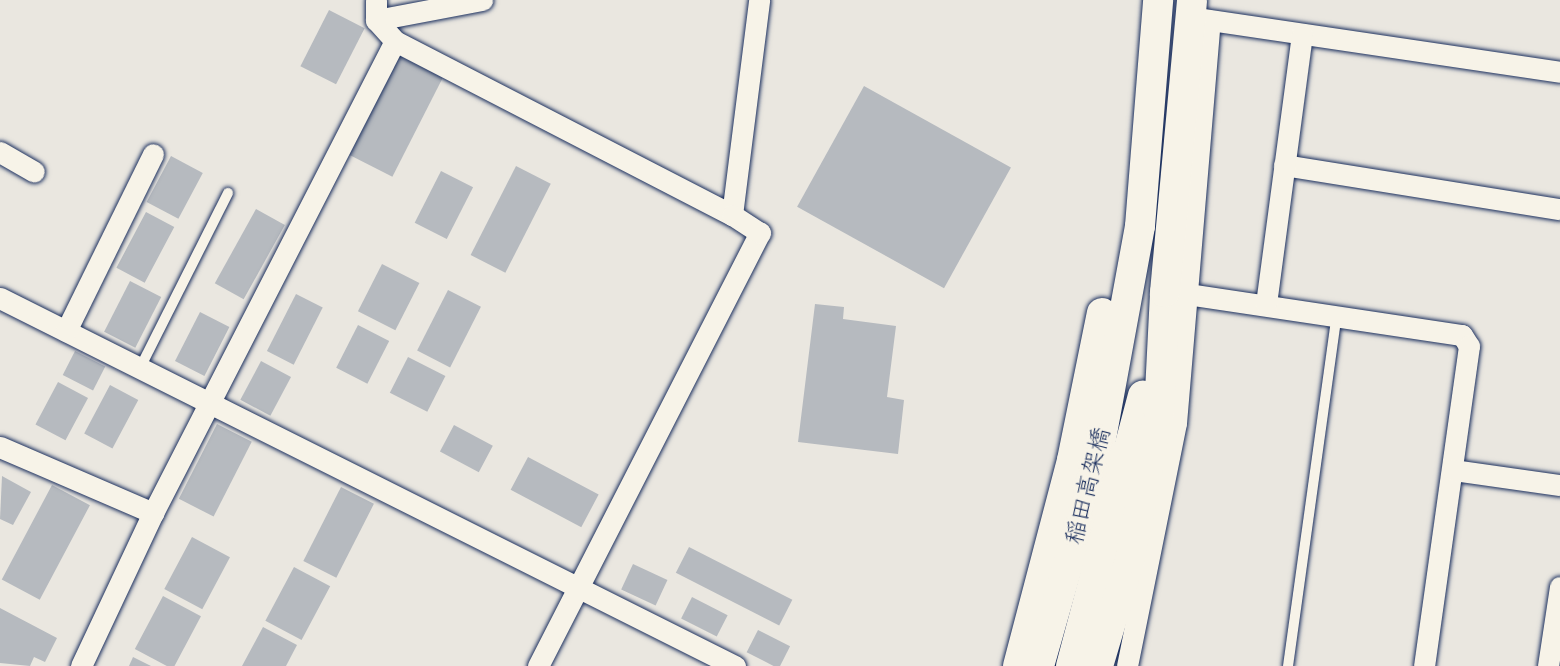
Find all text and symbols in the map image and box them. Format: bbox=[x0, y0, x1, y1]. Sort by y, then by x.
street label: 稲田高架橋 bbox=[1060, 424, 1116, 548]

